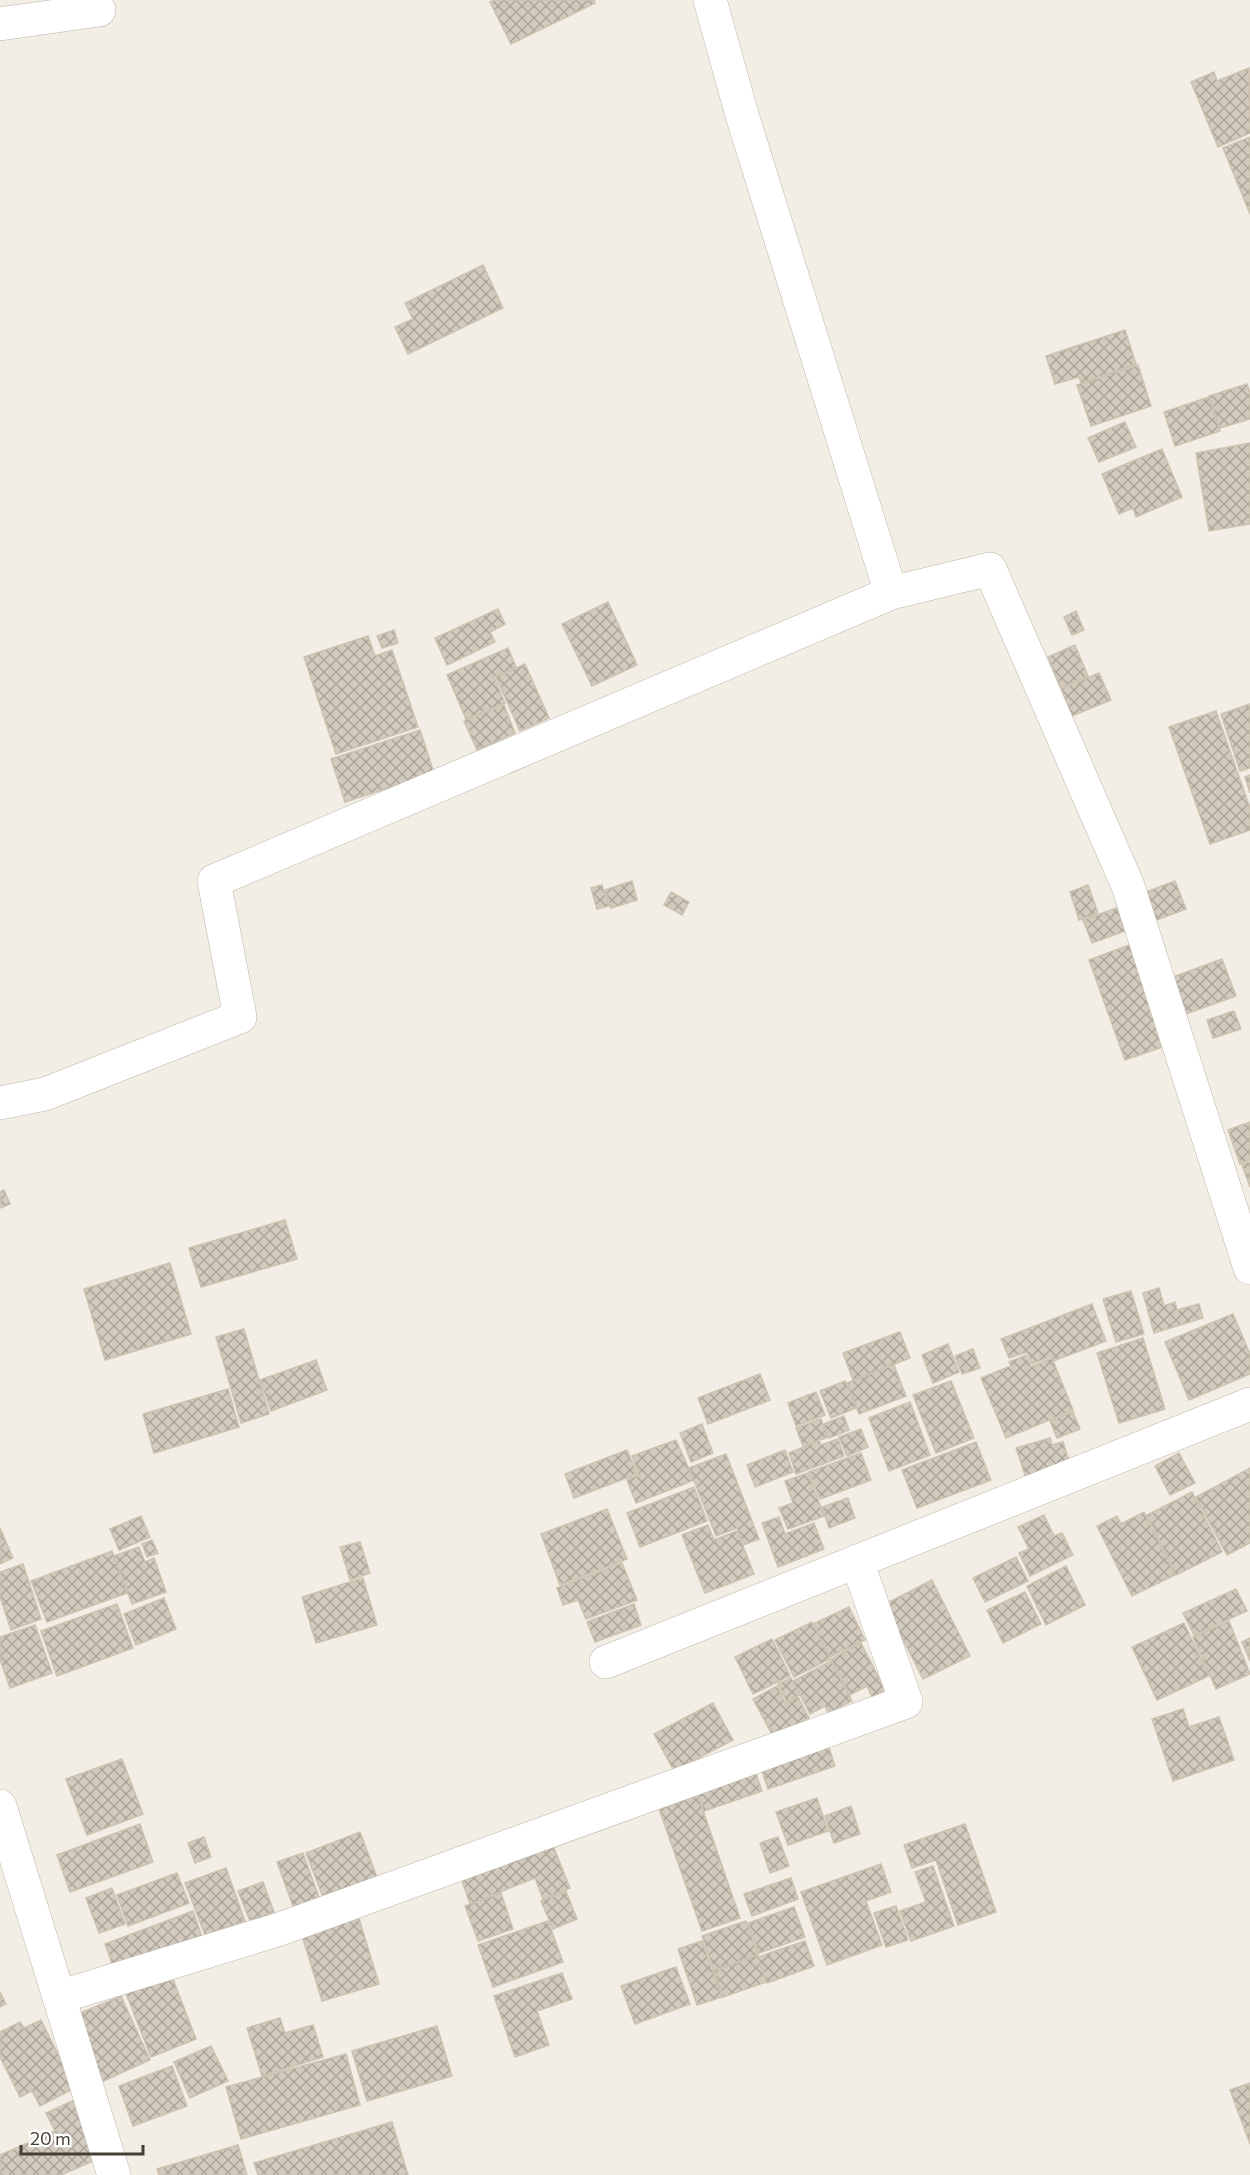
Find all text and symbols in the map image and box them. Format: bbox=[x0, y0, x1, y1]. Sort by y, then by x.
scale bar bbox=[21, 2118, 142, 2156]
text: 20 m bbox=[30, 2127, 71, 2149]

